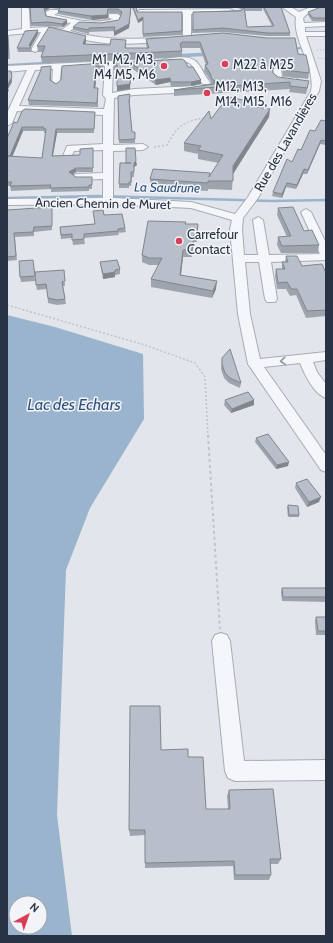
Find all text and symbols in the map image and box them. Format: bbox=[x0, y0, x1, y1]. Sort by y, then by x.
place label: M1, M2, M3, M4 M5, M6 bbox=[92, 51, 156, 82]
place label: M22 à M25 bbox=[233, 56, 294, 72]
marker: M22 à M25 bbox=[220, 59, 230, 69]
marker: M1, M2, M3, M4 M5, M6 bbox=[159, 61, 169, 71]
place label: M12, M13, M14, M15, M16 bbox=[215, 78, 292, 109]
marker: M12, M13, M14, M15, M16 bbox=[202, 88, 212, 98]
street label: Rue des Lavandières bbox=[250, 89, 320, 194]
water label: La Saudrune bbox=[134, 178, 200, 196]
street label: Ancien Chemin de Muret bbox=[35, 194, 172, 212]
place label: Carrefour Contact bbox=[187, 226, 239, 257]
marker: Carrefour Contact bbox=[174, 236, 184, 246]
one-way arrow bbox=[280, 356, 286, 365]
water label: Lac des Echars bbox=[27, 395, 121, 414]
north arrow bbox=[8, 895, 48, 935]
text: N bbox=[27, 899, 42, 915]

